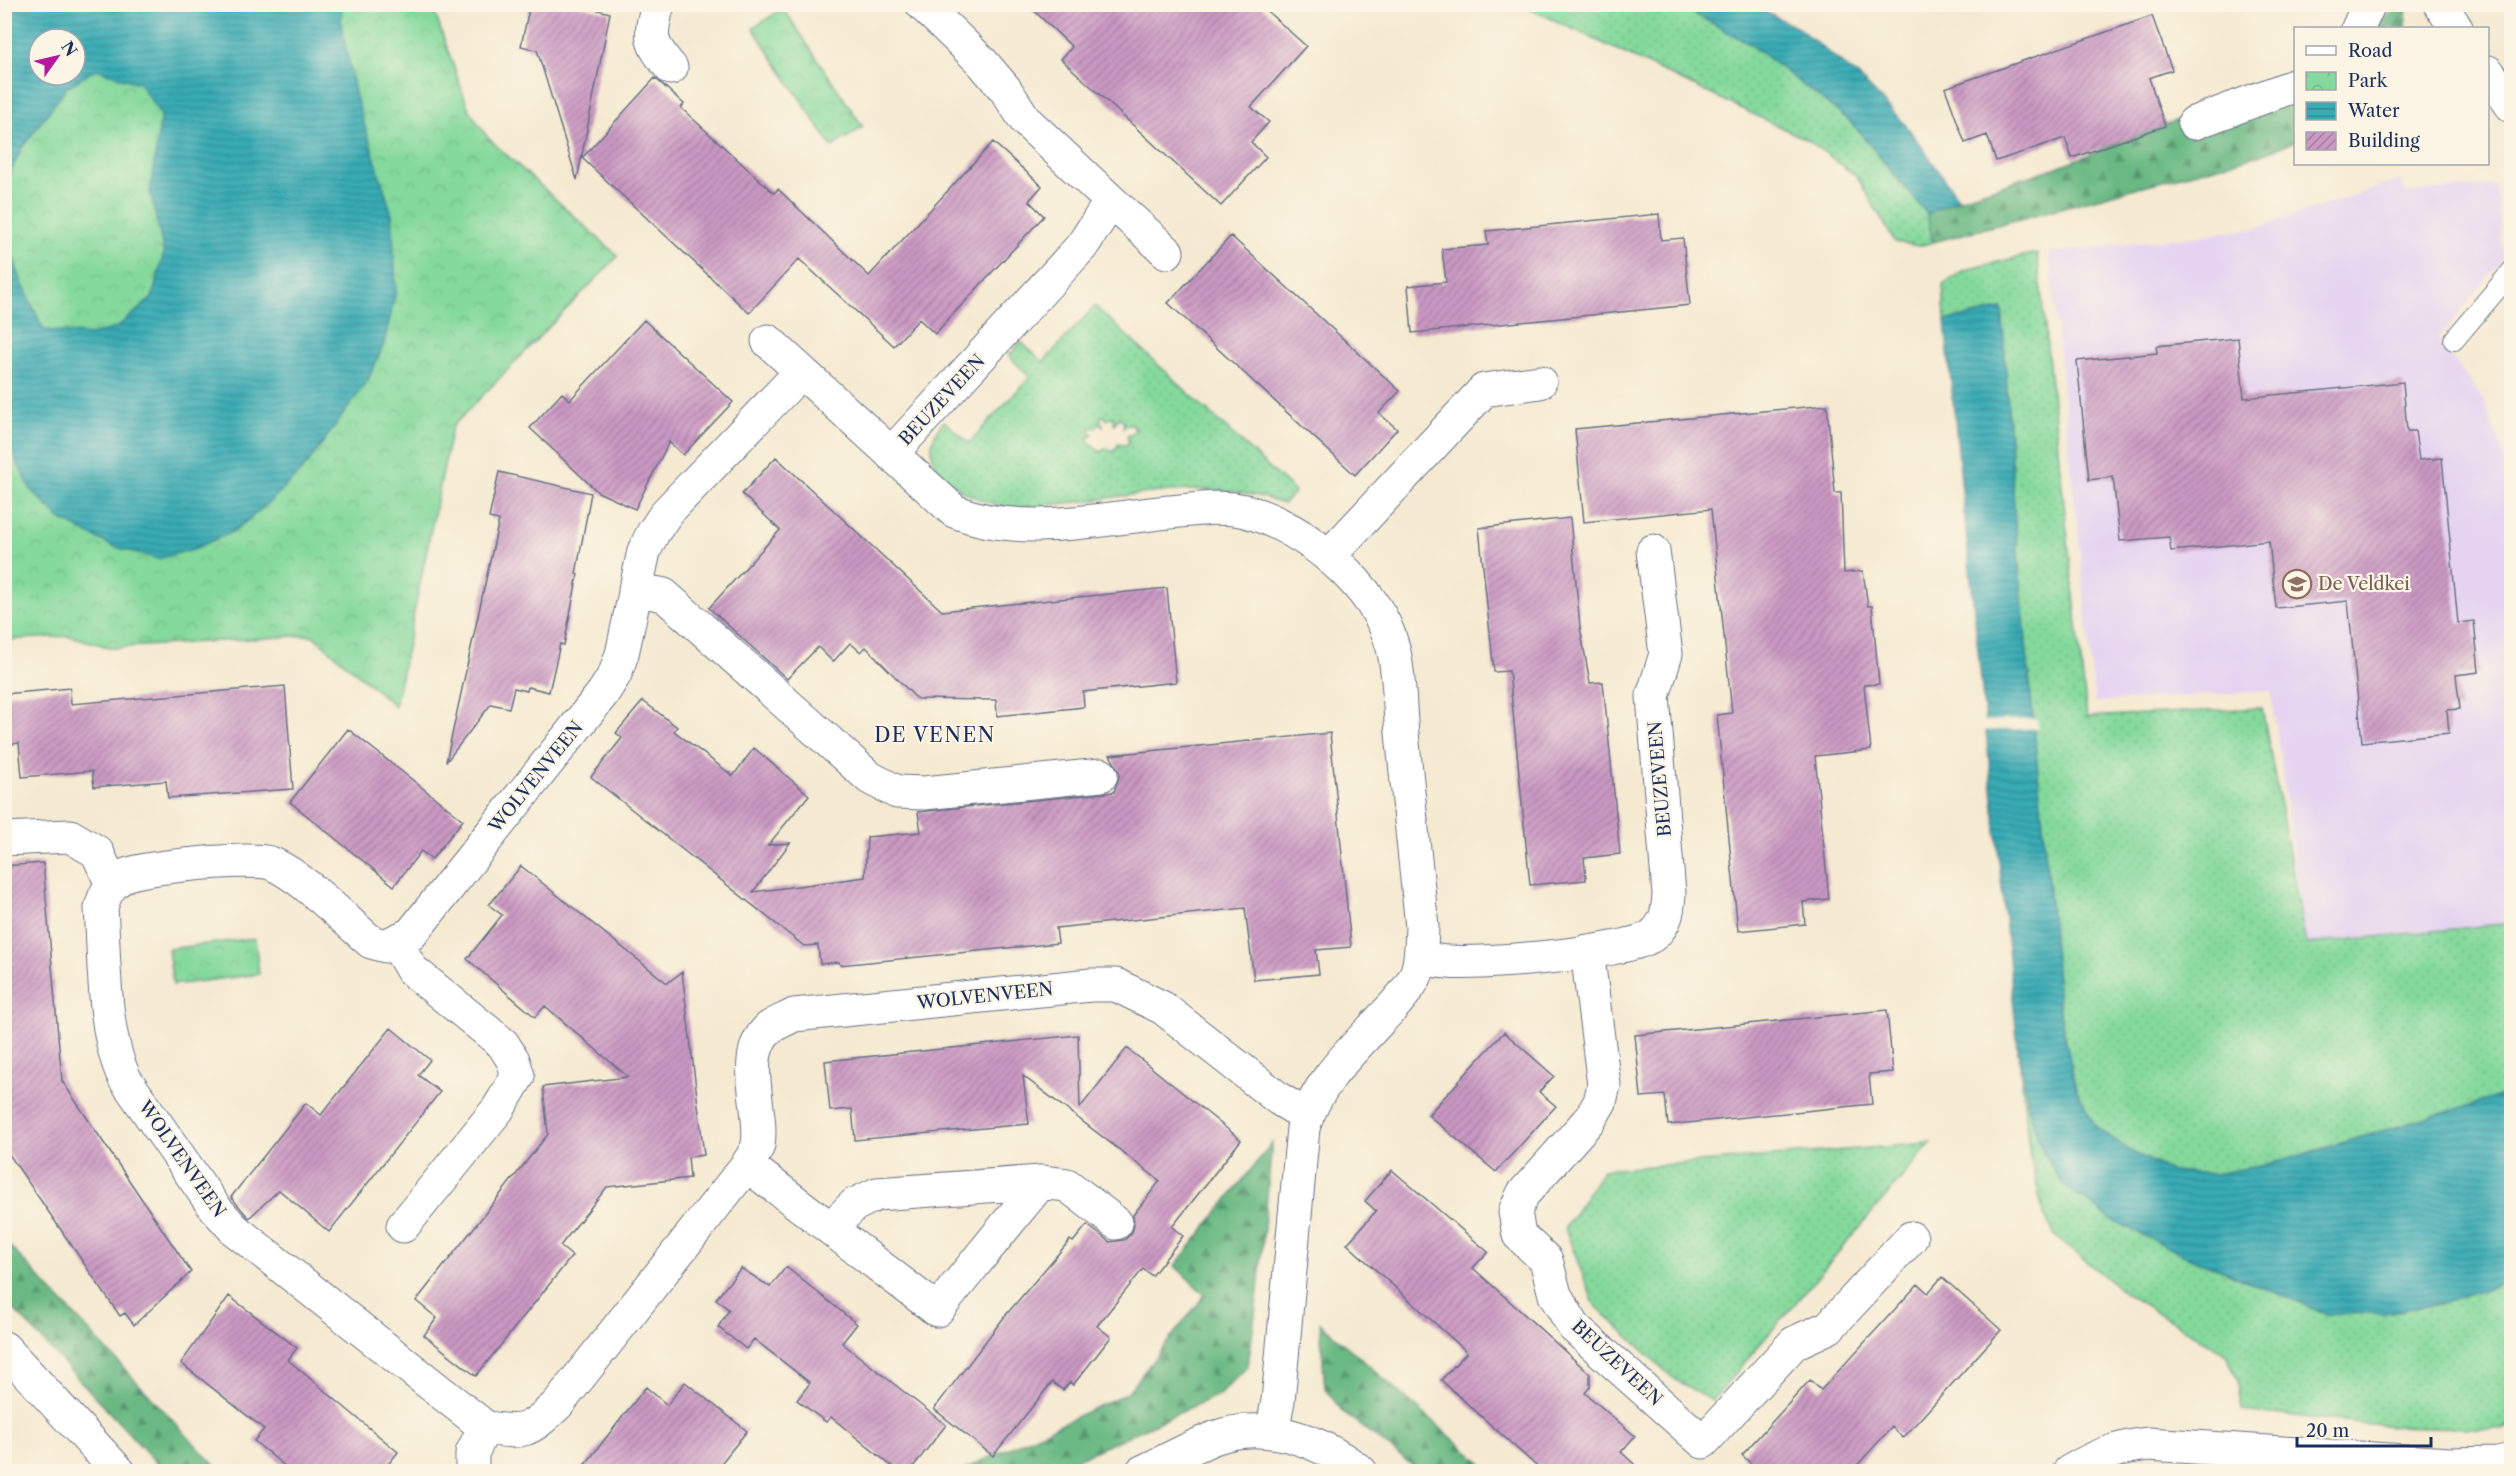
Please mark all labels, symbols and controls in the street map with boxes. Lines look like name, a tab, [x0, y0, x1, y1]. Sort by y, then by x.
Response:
north arrow	[27, 27, 87, 87]
legend	[2294, 27, 2489, 165]
text: N	[57, 37, 82, 60]
text: Road	[2348, 40, 2393, 62]
text: Park	[2348, 70, 2389, 92]
text: Water	[2347, 100, 2400, 122]
text: Building	[2348, 130, 2420, 152]
street label: BEUZEVEEN	[894, 350, 990, 450]
school or university icon: De Veldkei	[2281, 568, 2313, 600]
place label: De Veldkei	[2318, 573, 2410, 595]
street label: WOLVENVEEN	[484, 717, 588, 838]
street label: BEUZEVEEN	[1644, 720, 1676, 838]
district label: DE VENEN	[874, 723, 996, 747]
street label: WOLVENVEEN	[915, 978, 1054, 1014]
street label: WOLVENVEEN	[133, 1096, 230, 1222]
street label: BEUZEVEEN	[1567, 1315, 1667, 1411]
scale bar	[2297, 1410, 2430, 1448]
text: 20 m	[2306, 1420, 2350, 1442]

